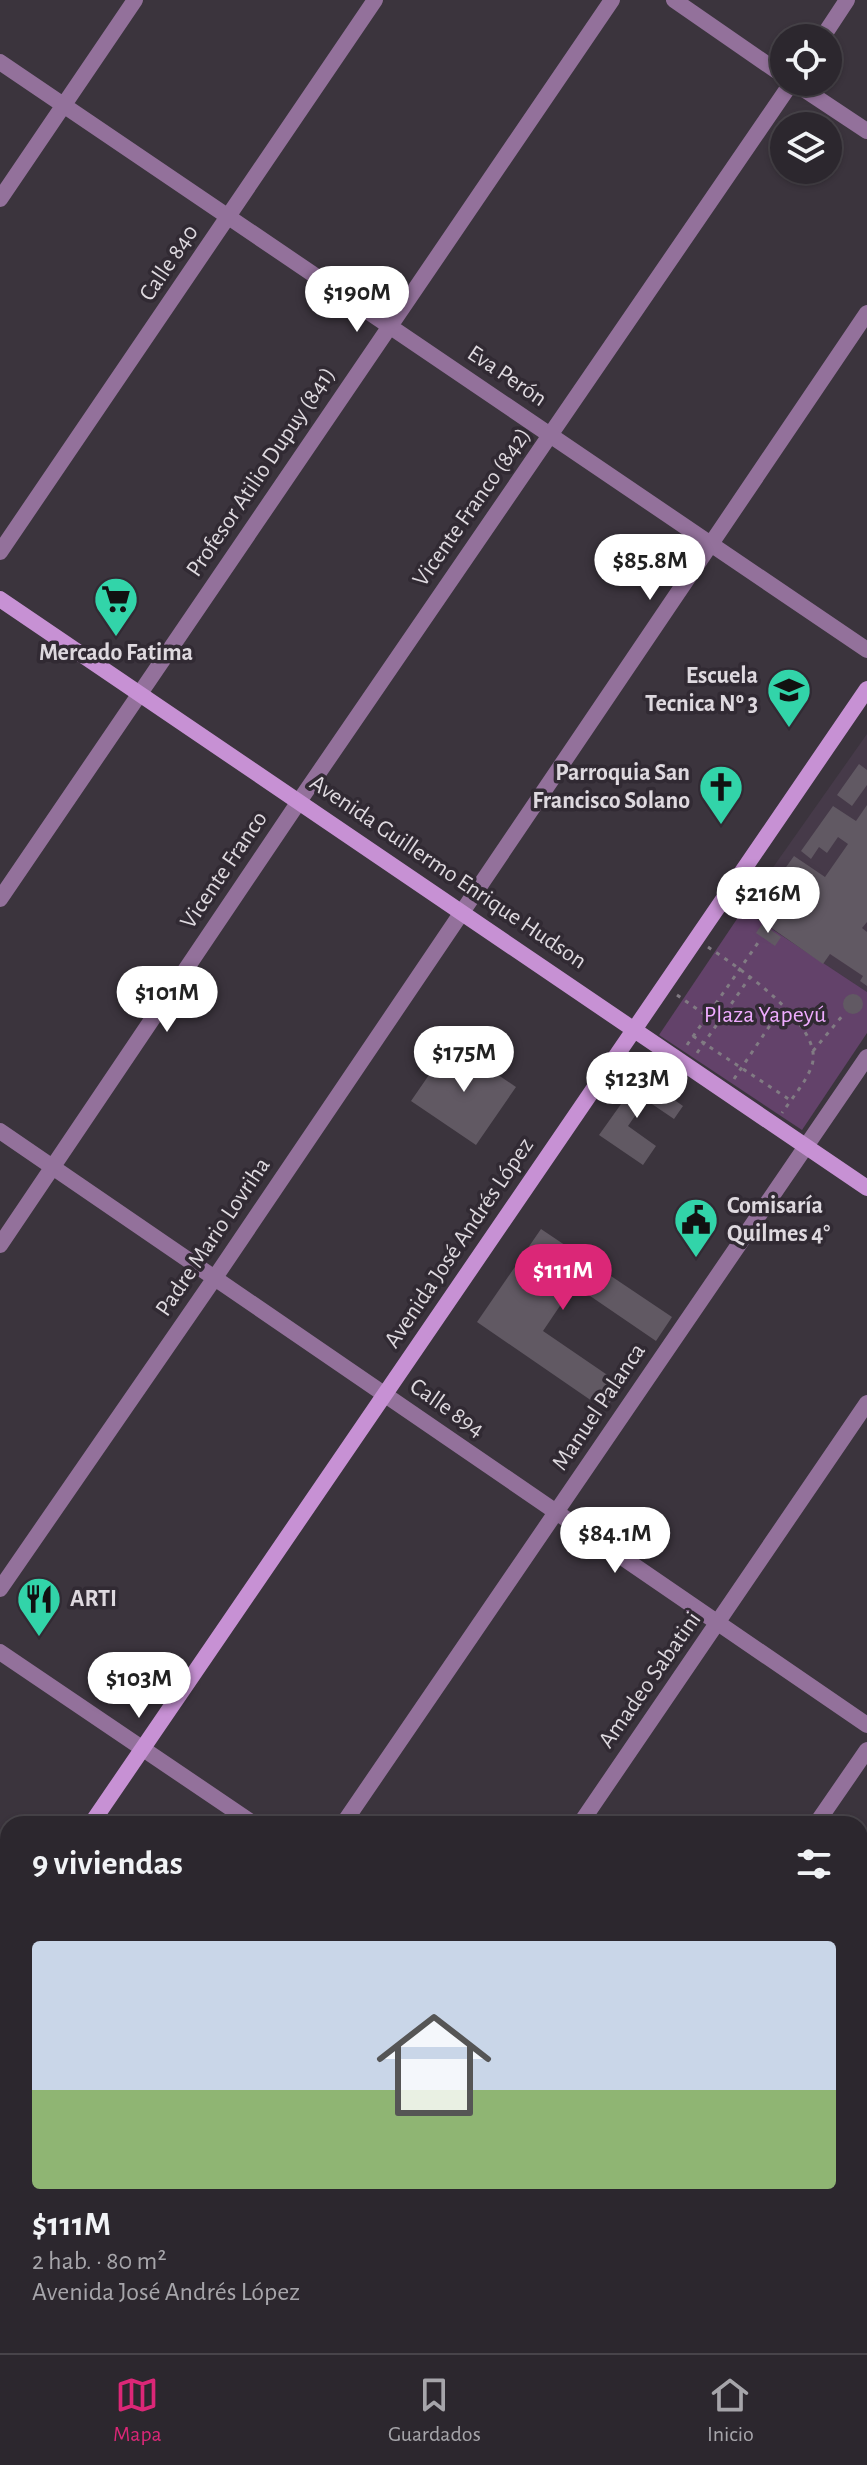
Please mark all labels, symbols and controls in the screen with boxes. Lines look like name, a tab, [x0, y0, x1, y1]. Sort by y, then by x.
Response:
map controls	[770, 24, 842, 184]
button: locate	[770, 24, 842, 96]
button: layers	[770, 112, 842, 184]
street label: Calle 840	[135, 221, 203, 305]
pin: $190M	[301, 266, 413, 334]
text: $190M	[323, 279, 391, 305]
street label: Eva Perón	[463, 341, 551, 411]
street label: Profesor Atilio Dupuy (841)	[182, 363, 340, 581]
street label: Vicente Franco (842)	[408, 423, 536, 591]
pin: $85.8M	[585, 534, 715, 602]
text: $85.8M	[612, 547, 688, 573]
supermarket icon: Mercado Fatima	[92, 575, 140, 638]
place label: Mercado Fatima	[39, 641, 193, 665]
place label: Escuela Tecnica Nº 3	[645, 664, 758, 716]
school or university icon: Escuela Tecnica Nº 3	[765, 666, 813, 729]
place label: Parroquia San Francisco Solano	[532, 761, 690, 813]
church icon: Parroquia San Francisco Solano	[697, 763, 745, 826]
street label: Avenida Guillermo Enrique Hudson	[305, 770, 591, 974]
street label: Vicente Franco	[176, 807, 272, 933]
pin: $216M	[712, 867, 824, 935]
text: $216M	[735, 880, 801, 906]
pin: $101M	[111, 966, 223, 1034]
text: $101M	[135, 979, 199, 1005]
park label: Plaza Yapeyú	[704, 1003, 826, 1027]
pin: $175M	[408, 1026, 520, 1094]
text: $175M	[432, 1039, 496, 1065]
pin: $123M	[581, 1052, 693, 1120]
text: $123M	[604, 1065, 670, 1091]
street label: Avenida José Andrés López	[380, 1134, 538, 1352]
street label: Padre Mario Lovriha	[151, 1153, 275, 1321]
place label: Comisaría Quilmes 4°	[727, 1194, 830, 1246]
public building icon: Comisaría Quilmes 4°	[672, 1196, 720, 1259]
pin: $111M	[507, 1244, 619, 1312]
text: $111M	[533, 1257, 593, 1283]
street label: Manuel Palanca	[548, 1339, 650, 1475]
street label: Calle 894	[405, 1374, 489, 1442]
pin: $84.1M	[550, 1507, 680, 1575]
text: $84.1M	[578, 1520, 652, 1546]
restaurant icon: ARTI	[15, 1575, 63, 1638]
place label: ARTI	[70, 1587, 117, 1611]
street label: Amadeo Sabatini	[594, 1608, 706, 1752]
pin: $103M	[83, 1652, 195, 1720]
text: $103M	[106, 1665, 172, 1691]
icon: filters	[792, 1842, 836, 1886]
text: 9 viviendas	[32, 1847, 183, 1881]
icon: home	[362, 1993, 506, 2137]
text: $111M	[32, 2208, 111, 2242]
text: 2 hab. · 80 m²	[32, 2248, 167, 2274]
text: Avenida José Andrés López	[32, 2279, 300, 2305]
tab: Mapa	[113, 2373, 162, 2447]
tab: Guardados	[388, 2373, 481, 2447]
tab: Inicio	[707, 2373, 754, 2447]

